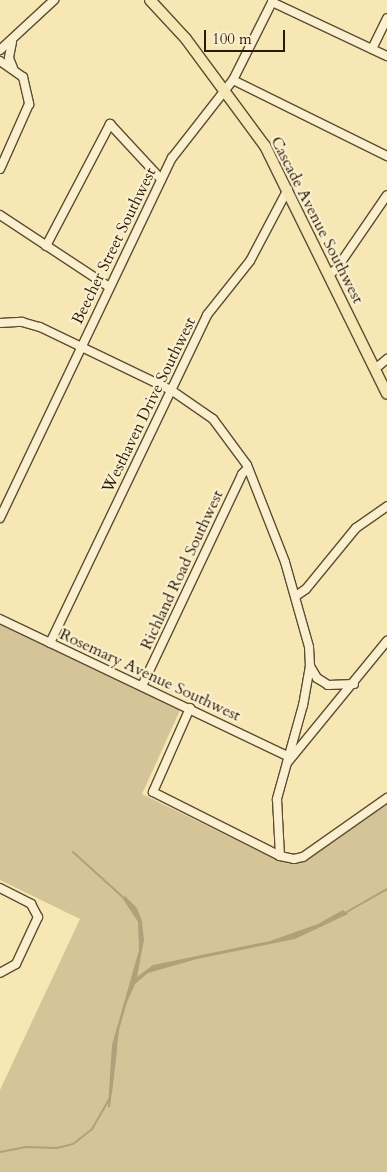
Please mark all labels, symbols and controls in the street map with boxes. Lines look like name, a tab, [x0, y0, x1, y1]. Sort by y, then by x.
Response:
scale bar	[207, 20, 288, 52]
text: 100 m	[212, 29, 252, 49]
street label: Cascade Avenue Southwest	[267, 133, 367, 307]
street label: Beecher Street Southwest	[68, 165, 160, 327]
street label: Westhaven Drive Southwest	[98, 314, 200, 496]
street label: Richland Road Southwest	[137, 487, 227, 653]
street label: Rosemary Avenue Southwest	[57, 625, 243, 725]

